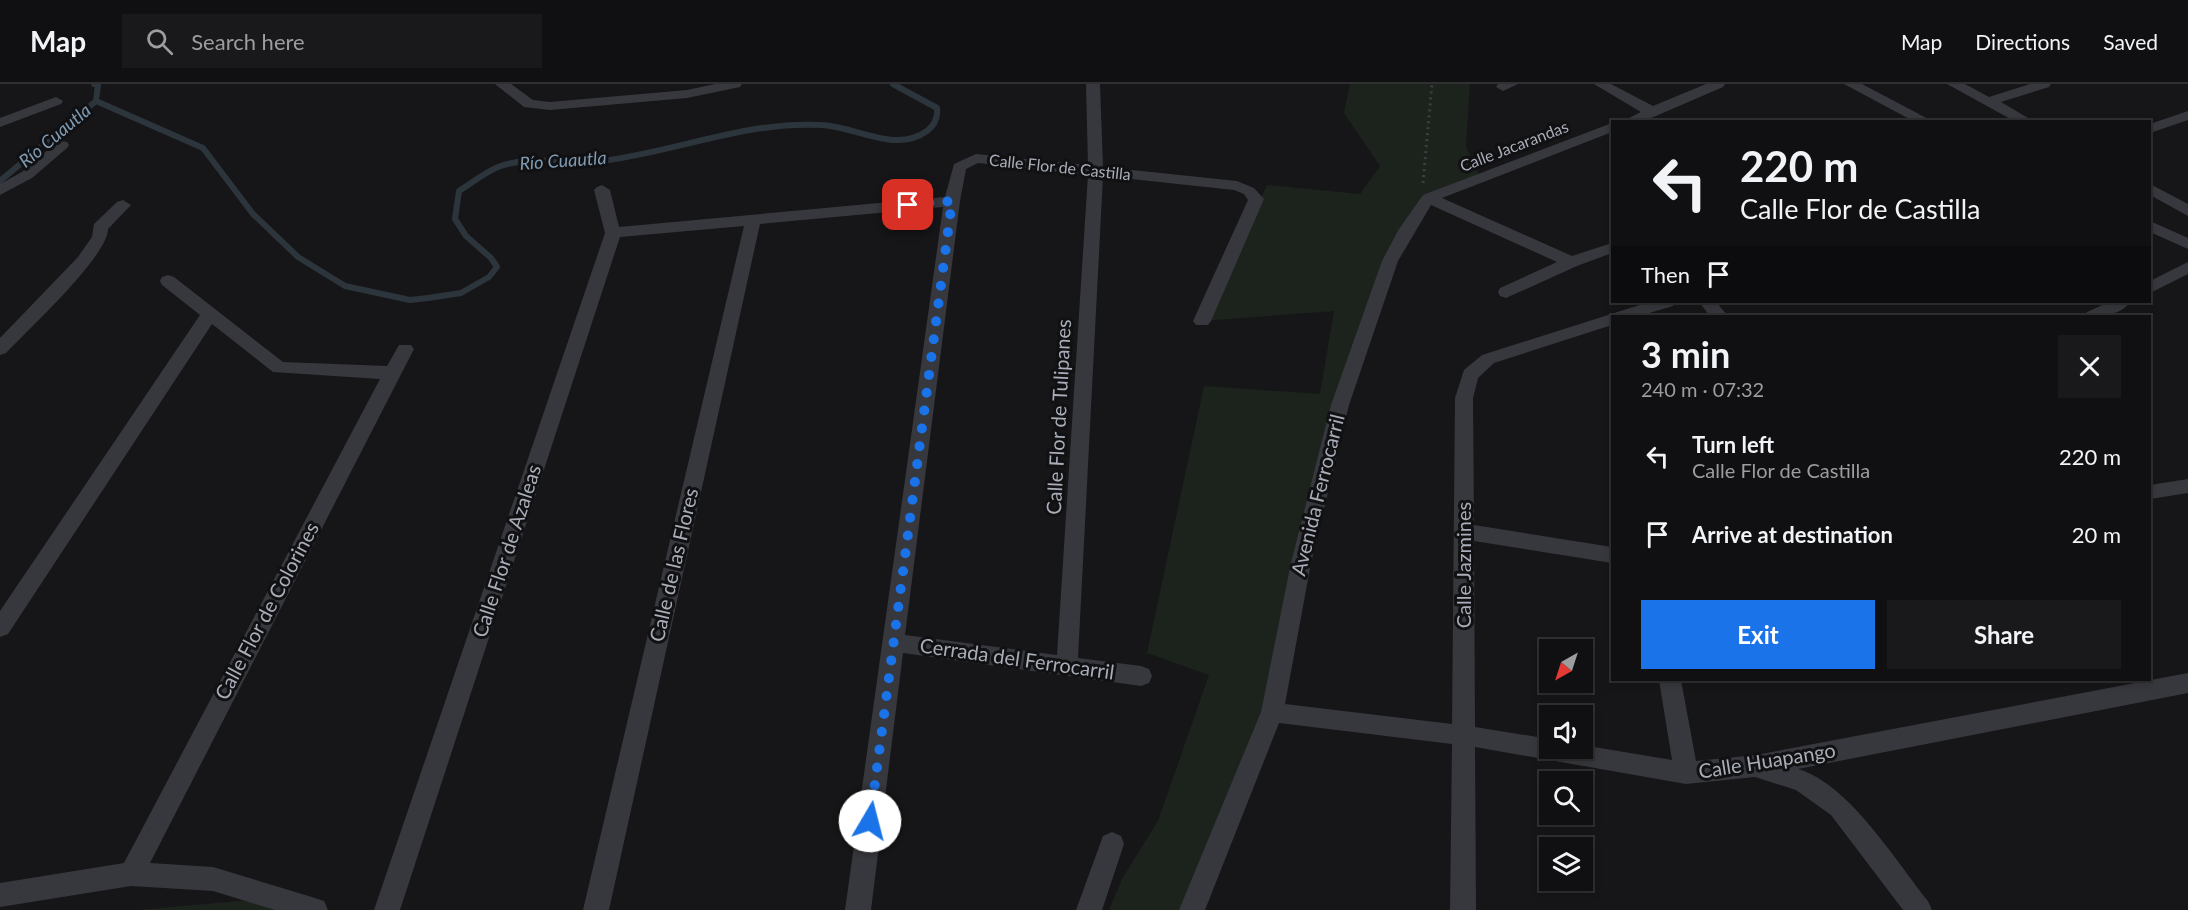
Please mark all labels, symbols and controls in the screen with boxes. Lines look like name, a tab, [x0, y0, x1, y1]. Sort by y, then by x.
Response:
search box	[122, 14, 542, 68]
text: Map	[30, 24, 86, 58]
icon: search	[143, 25, 176, 58]
text: Search here	[191, 28, 305, 55]
text: Map	[1901, 29, 1942, 54]
text: Directions	[1975, 29, 2070, 54]
text: Saved	[2103, 29, 2158, 54]
water label: Río Cuautla	[14, 99, 95, 172]
street label: Calle Jacarandas	[1457, 116, 1571, 175]
text: 220 m	[1740, 141, 1858, 191]
icon: left	[1641, 144, 1719, 222]
water label: Río Cuautla	[519, 146, 607, 174]
street label: Calle Flor de Castilla	[988, 150, 1132, 183]
pin	[882, 179, 933, 230]
icon: arrive	[891, 188, 924, 221]
text: Calle Flor de Castilla	[1740, 192, 1980, 225]
icon: arrive	[1702, 258, 1735, 291]
text: Then	[1641, 261, 1690, 288]
street label: Calle Flor de Tulipanes	[1041, 319, 1075, 515]
text: 3 min	[1641, 332, 1730, 376]
button: close	[2058, 335, 2121, 398]
text: 240 m · 07:32	[1641, 377, 1764, 401]
street label: Avenida Ferrocarril	[1285, 412, 1349, 578]
text: Turn left	[1692, 431, 1774, 458]
icon: left	[1641, 440, 1674, 473]
text: 220 m	[2059, 443, 2121, 470]
text: Calle Flor de Castilla	[1692, 458, 1870, 482]
street label: Calle Flor de Azaleas	[467, 461, 545, 640]
street label: Calle de las Flores	[644, 486, 702, 644]
street label: Calle Jazmines	[1451, 502, 1475, 628]
street label: Calle Flor de Colorines	[209, 518, 323, 703]
icon: arrive	[1641, 518, 1674, 551]
text: Arrive at destination	[1692, 521, 1893, 548]
text: 20 m	[2072, 521, 2121, 548]
button: Exit	[1641, 600, 1875, 669]
button: Share	[1887, 600, 2121, 669]
street label: Cerrada del Ferrocarril	[918, 632, 1116, 684]
north arrow	[1539, 639, 1593, 693]
map controls	[1539, 639, 1593, 891]
button: sound	[1539, 705, 1593, 759]
street label: Calle Huapango	[1697, 737, 1837, 783]
button: search	[1539, 771, 1593, 825]
position arrow	[838, 789, 902, 853]
button: layers	[1539, 837, 1593, 891]

